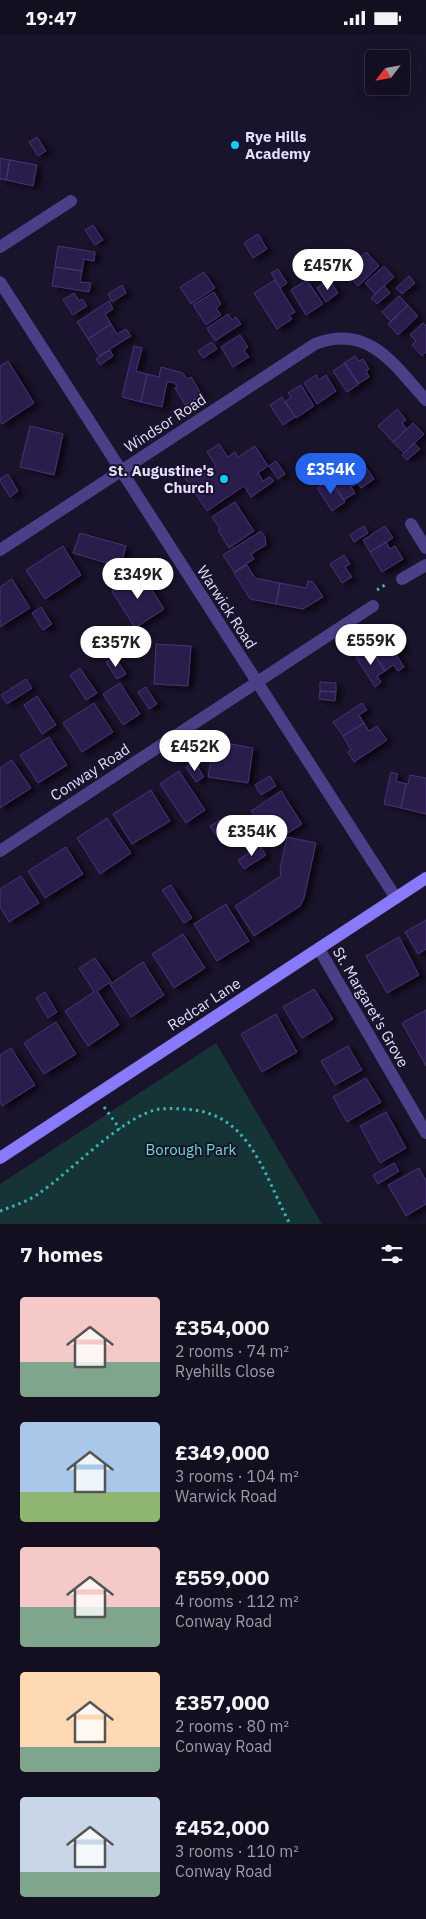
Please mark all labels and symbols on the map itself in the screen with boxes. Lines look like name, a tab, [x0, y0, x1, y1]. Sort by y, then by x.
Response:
north arrow	[365, 50, 410, 95]
place label: Rye Hills Academy	[245, 127, 310, 163]
marker: Rye Hills Academy	[229, 139, 241, 151]
pin: £457K	[293, 249, 363, 291]
street label: Windsor Road	[121, 390, 209, 456]
pin: £354K	[296, 453, 366, 495]
place label: St. Augustine's Church	[108, 461, 214, 497]
marker: St. Augustine's Church	[218, 473, 230, 485]
pin: £349K	[103, 557, 173, 600]
street label: Warwick Road	[193, 562, 261, 652]
pin: £559K	[336, 623, 406, 666]
pin: £357K	[81, 625, 151, 668]
pin: £452K	[160, 729, 230, 772]
street label: Conway Road	[47, 739, 133, 805]
pin: £354K	[217, 815, 287, 857]
street label: St. Margaret's Grove	[329, 943, 413, 1071]
street label: Redcar Lane	[164, 973, 244, 1035]
park label: Borough Park	[146, 1140, 237, 1159]

